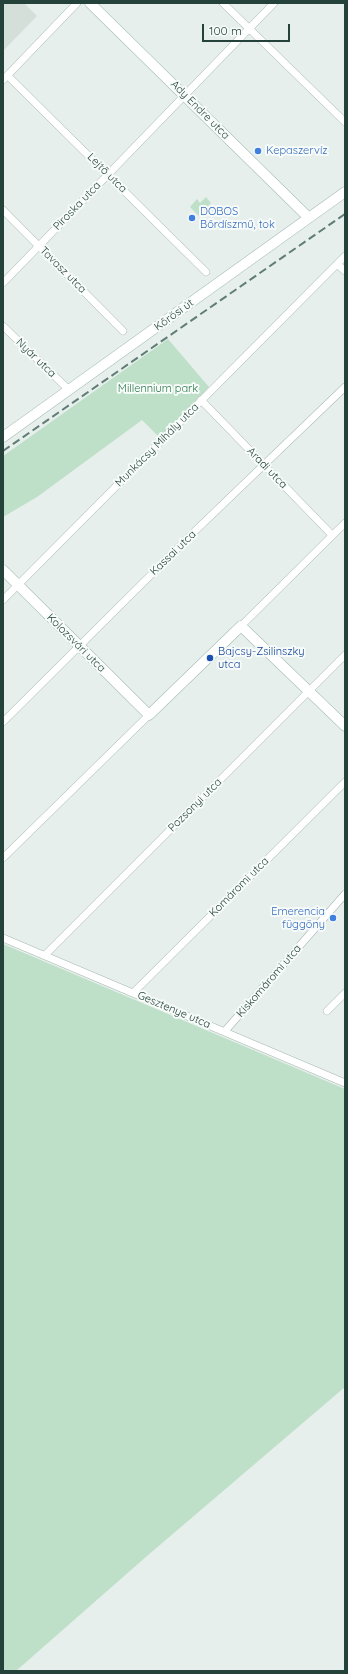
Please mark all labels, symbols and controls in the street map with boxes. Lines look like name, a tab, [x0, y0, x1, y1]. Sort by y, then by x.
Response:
scale bar	[204, 16, 292, 42]
text: 100 m	[209, 23, 242, 38]
street label: Ady Endre utca	[168, 78, 232, 142]
place label: Kepaszervíz	[266, 144, 328, 158]
marker: Kepaszervíz	[253, 146, 263, 156]
street label: Lejtő utca	[84, 150, 130, 196]
street label: Piroska utca	[51, 179, 103, 233]
place label: DOBOS Bőrdíszmű, tok	[200, 205, 275, 231]
marker: DOBOS Bőrdíszmű, tok	[187, 213, 197, 223]
street label: Tavasz utca	[37, 244, 89, 296]
street label: Kőrösi út	[152, 296, 196, 334]
street label: Nyár utca	[13, 336, 59, 380]
park label: Millennium park	[118, 382, 198, 396]
street label: Munkácsy Mihály utca	[113, 401, 201, 489]
street label: Aradi utca	[244, 445, 290, 491]
street label: Kassai utca	[147, 528, 199, 578]
street label: Kolozsvári utca	[44, 611, 108, 675]
place label: Bajcsy-Zsilinszky utca	[218, 645, 305, 671]
marker: Bajcsy-Zsilinszky utca	[205, 653, 215, 663]
street label: Pozsonyi utca	[165, 775, 225, 835]
street label: Komáromi utca	[206, 854, 272, 920]
place label: Emerencia függöny	[271, 905, 325, 931]
marker: Emerencia függöny	[328, 913, 338, 923]
street label: Kiskomáromi utca	[234, 942, 304, 1020]
street label: Gesztenye utca	[135, 989, 213, 1031]

